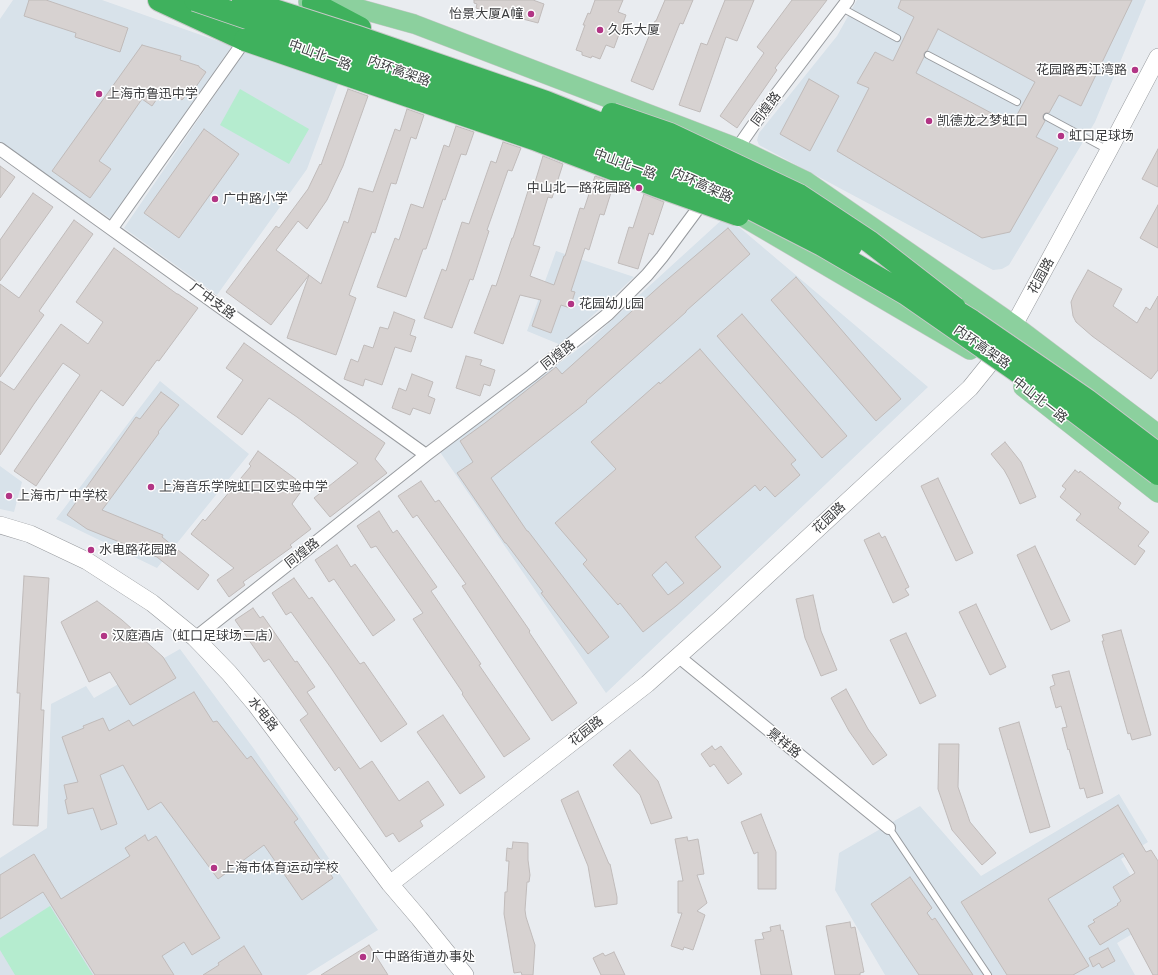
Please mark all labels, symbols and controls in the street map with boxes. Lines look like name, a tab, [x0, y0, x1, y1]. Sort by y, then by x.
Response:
place label: 怡景大厦A幢	[449, 6, 523, 22]
marker: 怡景大厦A幢	[526, 9, 536, 19]
place label: 久乐大厦	[608, 22, 660, 38]
marker: 久乐大厦	[595, 25, 605, 35]
street label: 中山北一路	[287, 37, 353, 73]
street label: 内环高架路	[366, 53, 432, 89]
place label: 花园路西江湾路	[1036, 62, 1127, 78]
marker: 花园路西江湾路	[1130, 65, 1140, 75]
place label: 上海市鲁迅中学	[107, 86, 198, 102]
marker: 上海市鲁迅中学	[94, 89, 104, 99]
street label: 同煌路	[748, 89, 784, 129]
place label: 凯德龙之梦虹口	[937, 113, 1028, 129]
marker: 凯德龙之梦虹口	[924, 116, 934, 126]
place label: 虹口足球场	[1069, 128, 1134, 144]
marker: 虹口足球场	[1056, 131, 1066, 141]
street label: 中山北一路	[592, 146, 658, 182]
street label: 内环高架路	[669, 165, 735, 205]
place label: 中山北一路花园路	[527, 180, 631, 196]
marker: 中山北一路花园路	[634, 183, 644, 193]
place label: 广中路小学	[223, 191, 288, 207]
marker: 广中路小学	[210, 194, 220, 204]
street label: 花园路	[1025, 255, 1057, 297]
street label: 广中支路	[187, 279, 239, 323]
place label: 花园幼儿园	[579, 296, 644, 312]
marker: 花园幼儿园	[566, 299, 576, 309]
street label: 内环高架路	[951, 322, 1013, 372]
street label: 同煌路	[538, 337, 578, 373]
street label: 中山北一路	[1010, 374, 1070, 426]
place label: 上海音乐学院虹口区实验中学	[159, 479, 328, 495]
marker: 上海音乐学院虹口区实验中学	[146, 482, 156, 492]
place label: 上海市广中学校	[17, 488, 108, 504]
marker: 上海市广中学校	[4, 491, 14, 501]
street label: 花园路	[809, 499, 849, 537]
street label: 同煌路	[282, 535, 322, 571]
place label: 水电路花园路	[99, 542, 177, 558]
marker: 水电路花园路	[86, 545, 96, 555]
place label: 汉庭酒店（虹口足球场二店）	[112, 628, 281, 644]
marker: 汉庭酒店（虹口足球场二店）	[99, 631, 109, 641]
street label: 水电路	[245, 694, 281, 734]
street label: 花园路	[566, 713, 606, 749]
street label: 景祥路	[764, 725, 804, 761]
place label: 上海市体育运动学校	[222, 860, 339, 876]
marker: 上海市体育运动学校	[209, 863, 219, 873]
place label: 广中路街道办事处	[371, 949, 475, 965]
marker: 广中路街道办事处	[358, 952, 368, 962]

